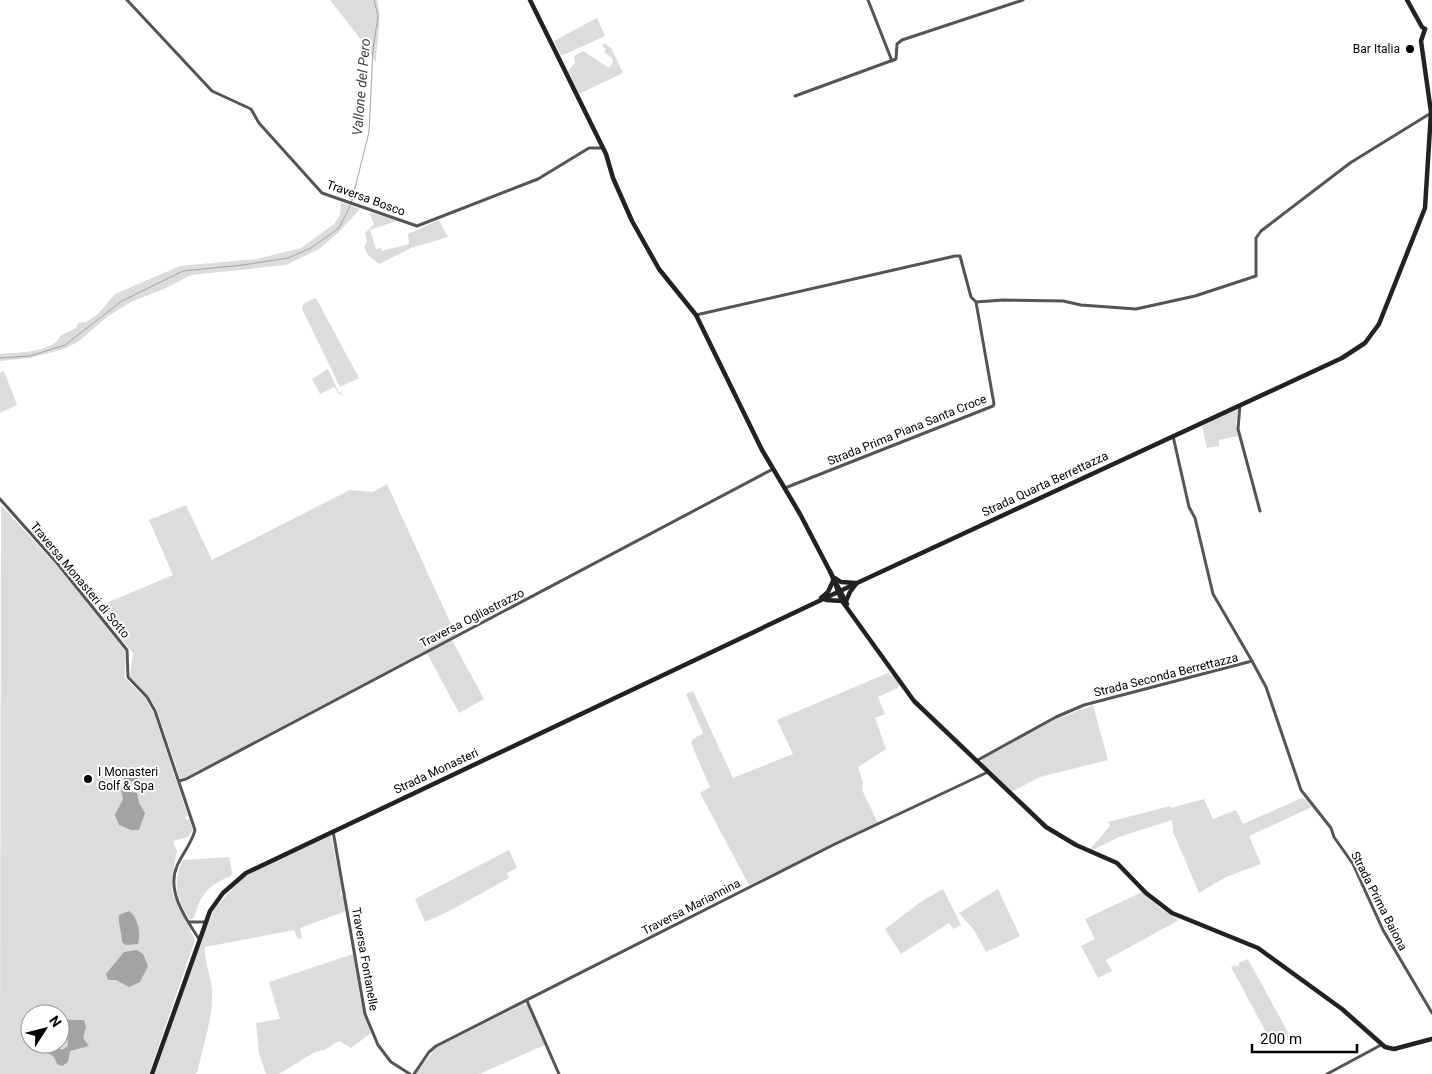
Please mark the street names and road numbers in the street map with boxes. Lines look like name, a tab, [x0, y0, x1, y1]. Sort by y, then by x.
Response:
street label: Traversa Bosco	[325, 177, 407, 219]
street label: Strada Prima Piana Santa Croce	[825, 392, 989, 468]
street label: Strada Quarta Berrettazza	[980, 449, 1110, 519]
street label: Traversa Monasteri di Sotto	[27, 519, 133, 641]
street label: Traversa Ogliastrazzo	[417, 586, 527, 650]
street label: Strada Seconda Berrettazza	[1092, 650, 1240, 700]
street label: Strada Monasteri	[392, 745, 481, 797]
street label: Strada Prima Baiona	[1348, 849, 1410, 953]
street label: Traversa Mariannina	[639, 876, 743, 938]
street label: Traversa Fontanelle	[349, 906, 381, 1012]

